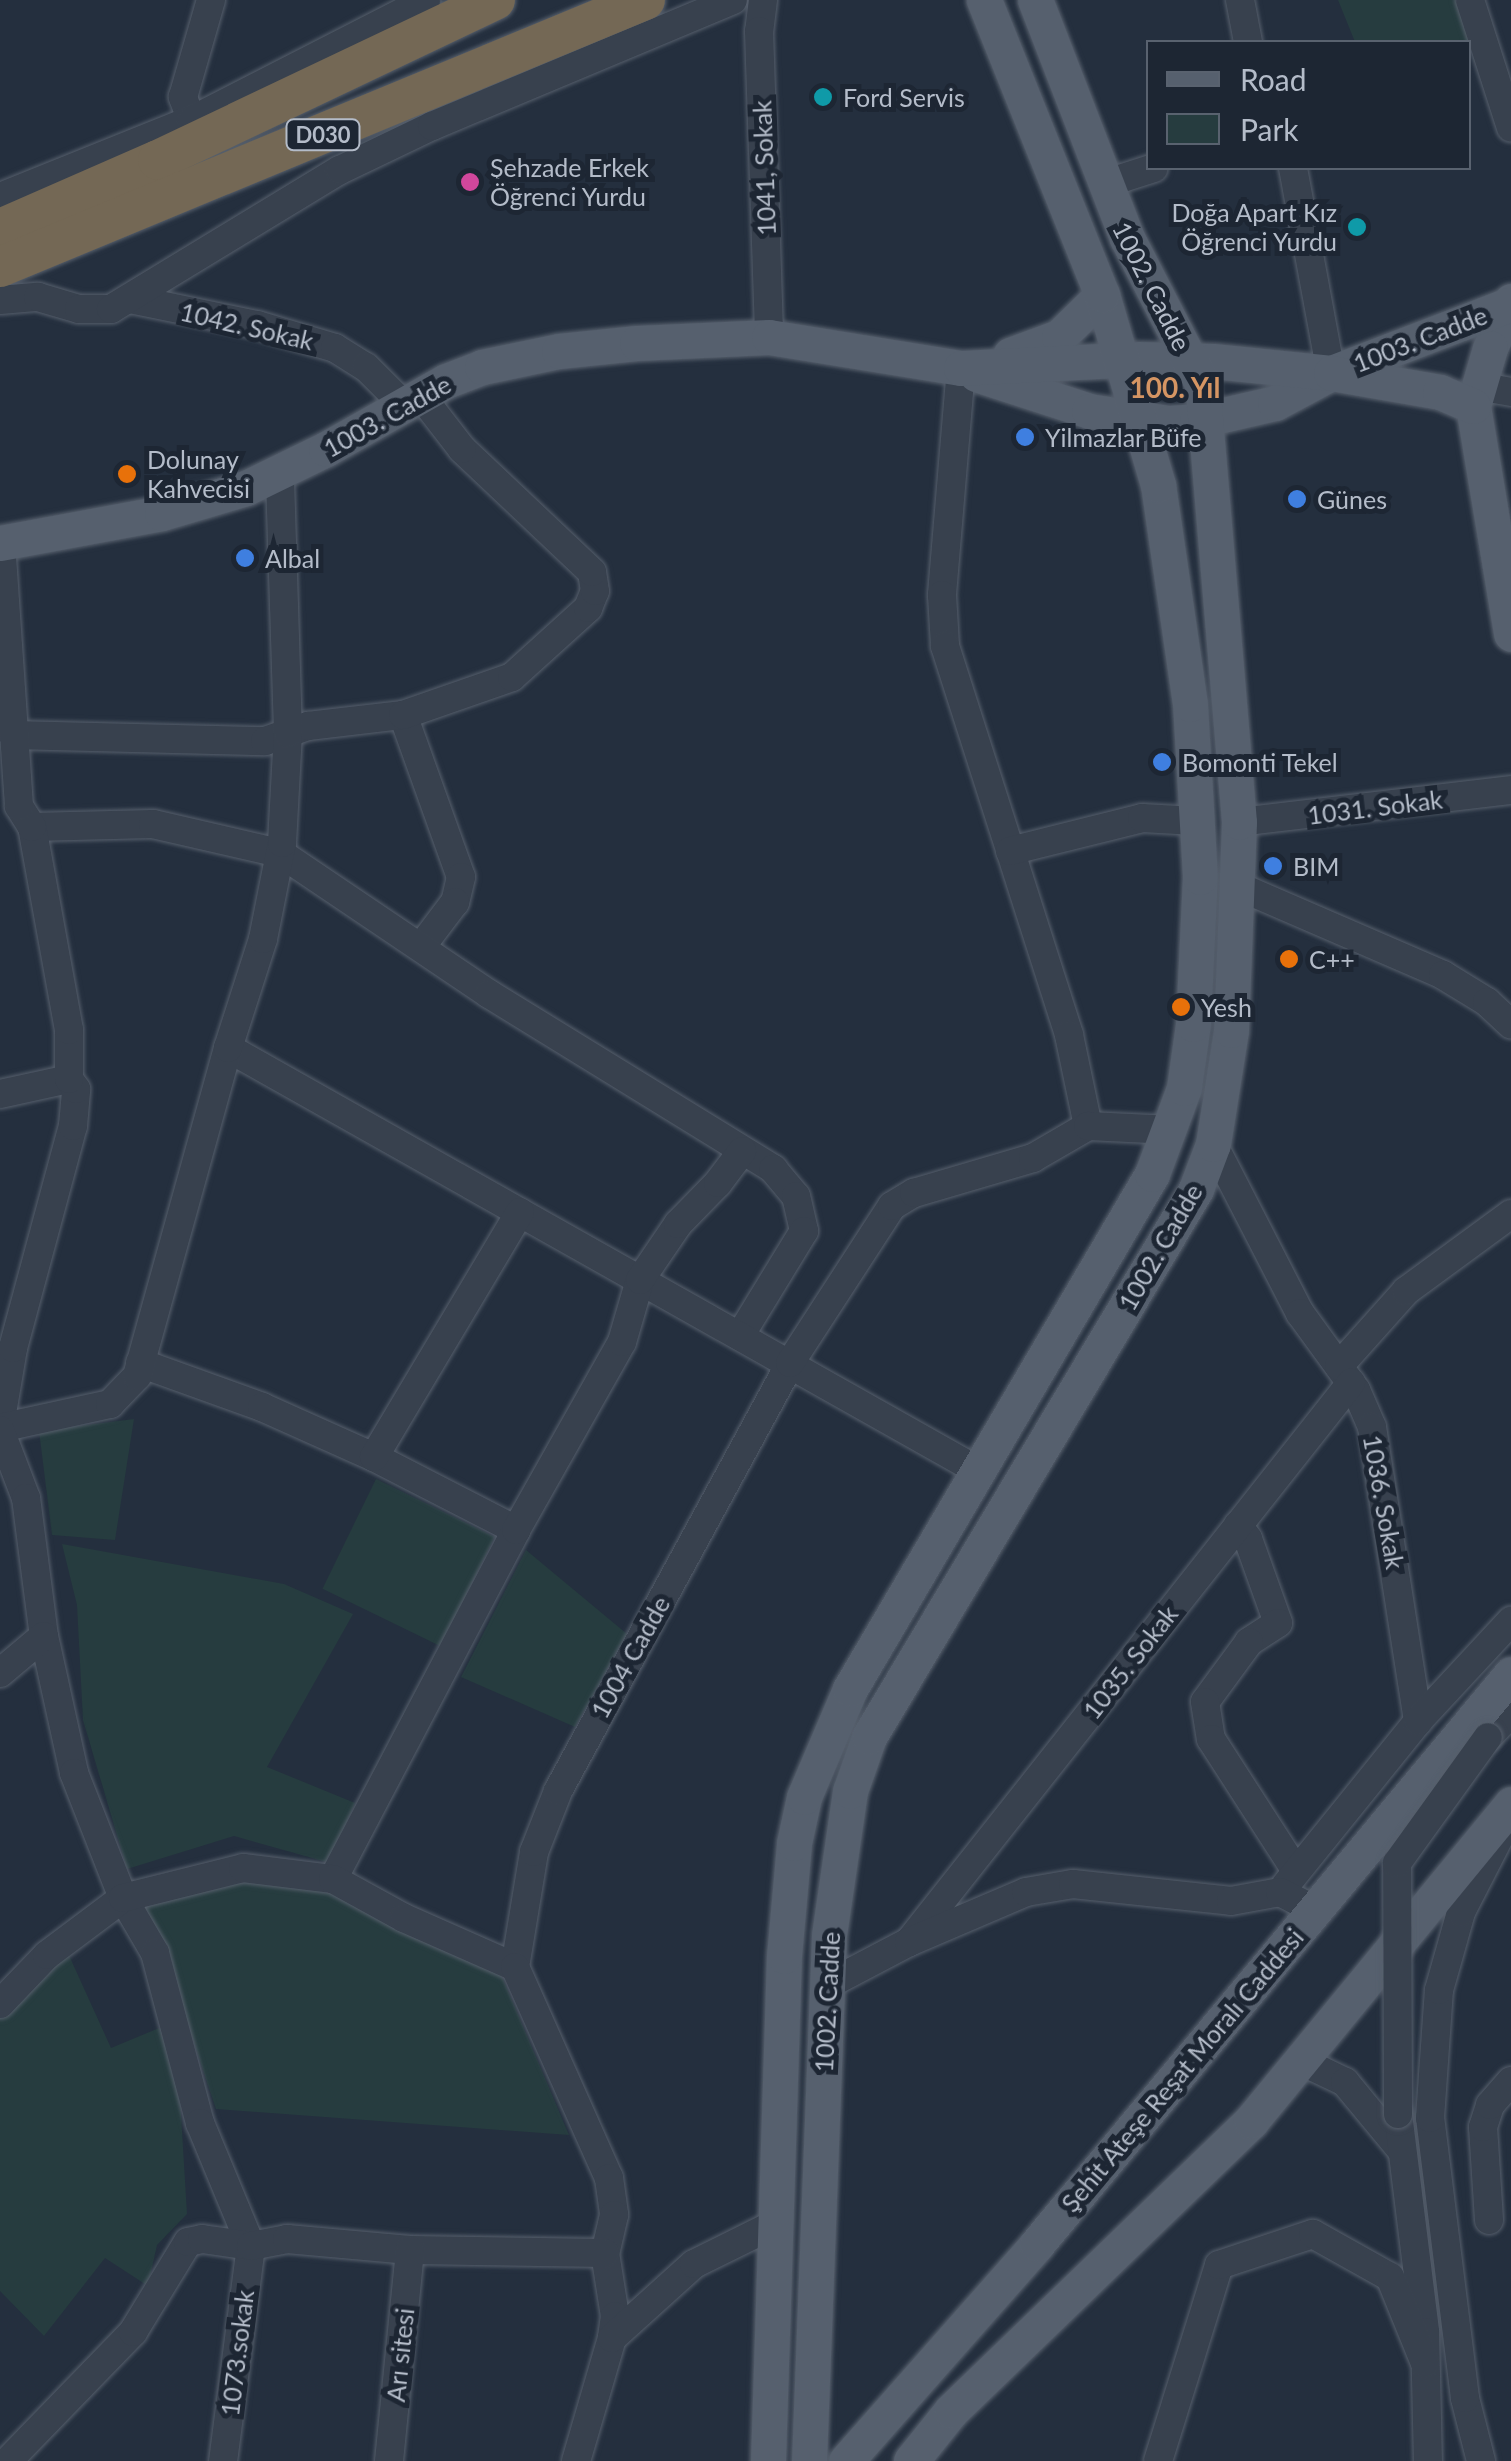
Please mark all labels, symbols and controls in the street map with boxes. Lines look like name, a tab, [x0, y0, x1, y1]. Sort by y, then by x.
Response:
legend	[1146, 40, 1471, 170]
text: Road	[1240, 61, 1307, 97]
place label: Ford Servis	[843, 82, 965, 112]
marker: Ford Servis	[812, 86, 834, 108]
street label: 1041, Sokak	[747, 100, 781, 236]
text: Park	[1240, 111, 1299, 147]
road number: D030	[283, 118, 363, 152]
place label: Şehzade Erkek Öğrenci Yurdu	[490, 153, 649, 212]
marker: Şehzade Erkek Öğrenci Yurdu	[459, 171, 481, 193]
place label: Doğa Apart Kız Öğrenci Yurdu	[1171, 198, 1337, 257]
marker: Doğa Apart Kız Öğrenci Yurdu	[1346, 216, 1368, 238]
street label: 1002. Cadde	[1107, 217, 1197, 355]
street label: 1042. Sokak	[177, 296, 317, 356]
street label: 1003. Cadde	[1349, 300, 1491, 378]
street label: 1003. Cadde	[318, 369, 456, 463]
district label: 100. Yıl	[1129, 370, 1221, 404]
place label: Yilmazlar Büfe	[1045, 422, 1202, 452]
marker: Yilmazlar Büfe	[1014, 426, 1036, 448]
place label: Dolunay Kahvecisi	[147, 445, 250, 504]
marker: Dolunay Kahvecisi	[116, 463, 138, 485]
place label: Günes	[1317, 484, 1387, 514]
marker: Günes	[1286, 488, 1308, 510]
place label: Albal	[265, 543, 320, 573]
marker: Albal	[234, 547, 256, 569]
place label: Bomonti Tekel	[1182, 747, 1338, 777]
marker: Bomonti Tekel	[1151, 751, 1173, 773]
street label: 1031. Sokak	[1306, 784, 1444, 830]
place label: BIM	[1293, 851, 1339, 881]
marker: BIM	[1262, 855, 1284, 877]
place label: C++	[1309, 944, 1355, 974]
marker: C++	[1278, 948, 1300, 970]
place label: Yesh	[1201, 992, 1252, 1022]
marker: Yesh	[1170, 996, 1192, 1018]
street label: 1002. Cadde	[1112, 1179, 1208, 1315]
street label: 1036. Sokak	[1357, 1433, 1411, 1571]
street label: 1004 Cadde	[584, 1591, 676, 1723]
street label: 1035. Sokak	[1076, 1599, 1184, 1725]
street label: Şehit Ateşe Reşat Moralı Caddesi	[1054, 1922, 1310, 2218]
street label: 1002. Cadde	[808, 1931, 846, 2073]
street label: 1073.sokak	[214, 2288, 260, 2418]
street label: Arı sitesi	[380, 2307, 420, 2403]

